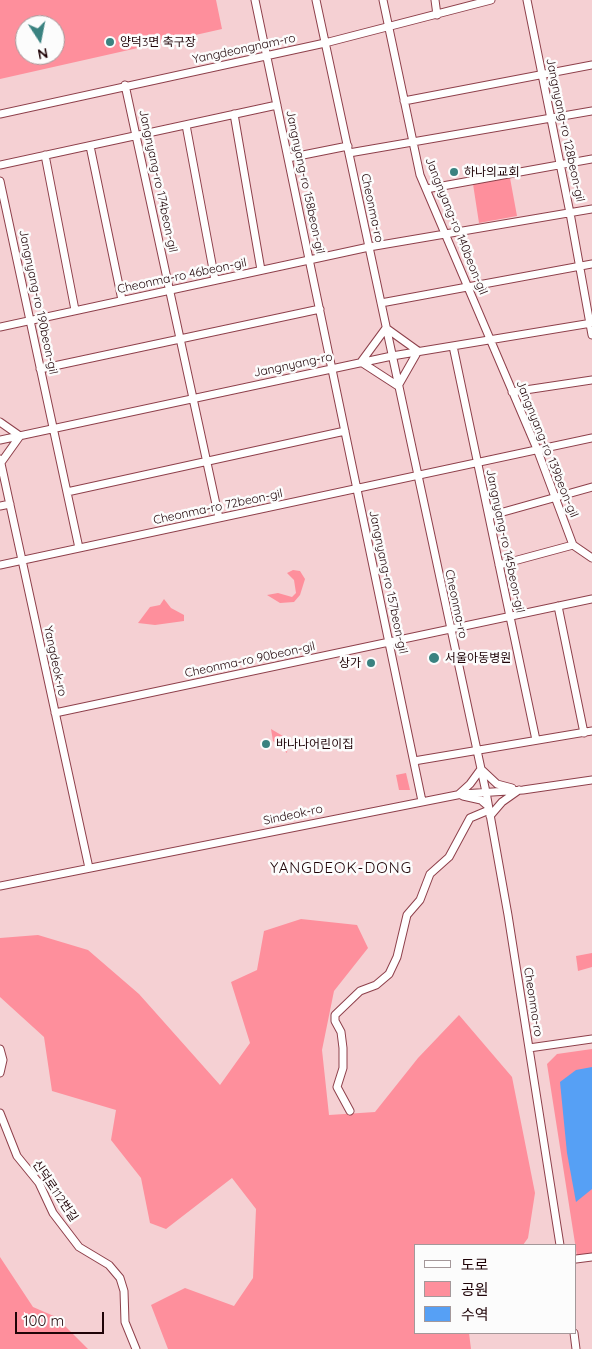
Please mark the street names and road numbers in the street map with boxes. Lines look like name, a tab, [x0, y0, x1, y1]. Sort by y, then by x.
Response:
street label: Yangdeongnam-ro	[191, 31, 297, 67]
street label: Jangnyang-ro 128beon-gil	[543, 57, 587, 203]
street label: Jangnyang-ro 174beon-gil	[136, 108, 180, 254]
street label: Jangnyang-ro 158beon-gil	[283, 109, 327, 255]
street label: Jangnyang-ro 140beon-gil	[422, 155, 490, 297]
street label: Cheonma-ro	[358, 172, 386, 244]
street label: Jangnyang-ro 190beon-gil	[16, 228, 60, 376]
street label: Cheonma-ro 46beon-gil	[116, 255, 248, 297]
street label: Jangnyang-ro	[252, 350, 334, 380]
street label: Jangnyang-ro 139beon-gil	[513, 378, 581, 520]
street label: Jangnyang-ro 145beon-gil	[483, 468, 527, 614]
street label: Cheonma-ro 72beon-gil	[152, 486, 284, 528]
street label: Jangnyang-ro 157beon-gil	[366, 509, 410, 655]
street label: Cheonma-ro	[442, 568, 470, 640]
street label: Yangdeok-ro	[40, 624, 70, 698]
street label: Cheonma-ro 90beon-gil	[183, 639, 317, 681]
street label: Sindeok-ro	[262, 802, 324, 828]
street label: Cheonma-ro	[520, 966, 546, 1038]
street label: 신덕로112번길	[29, 1158, 81, 1224]

